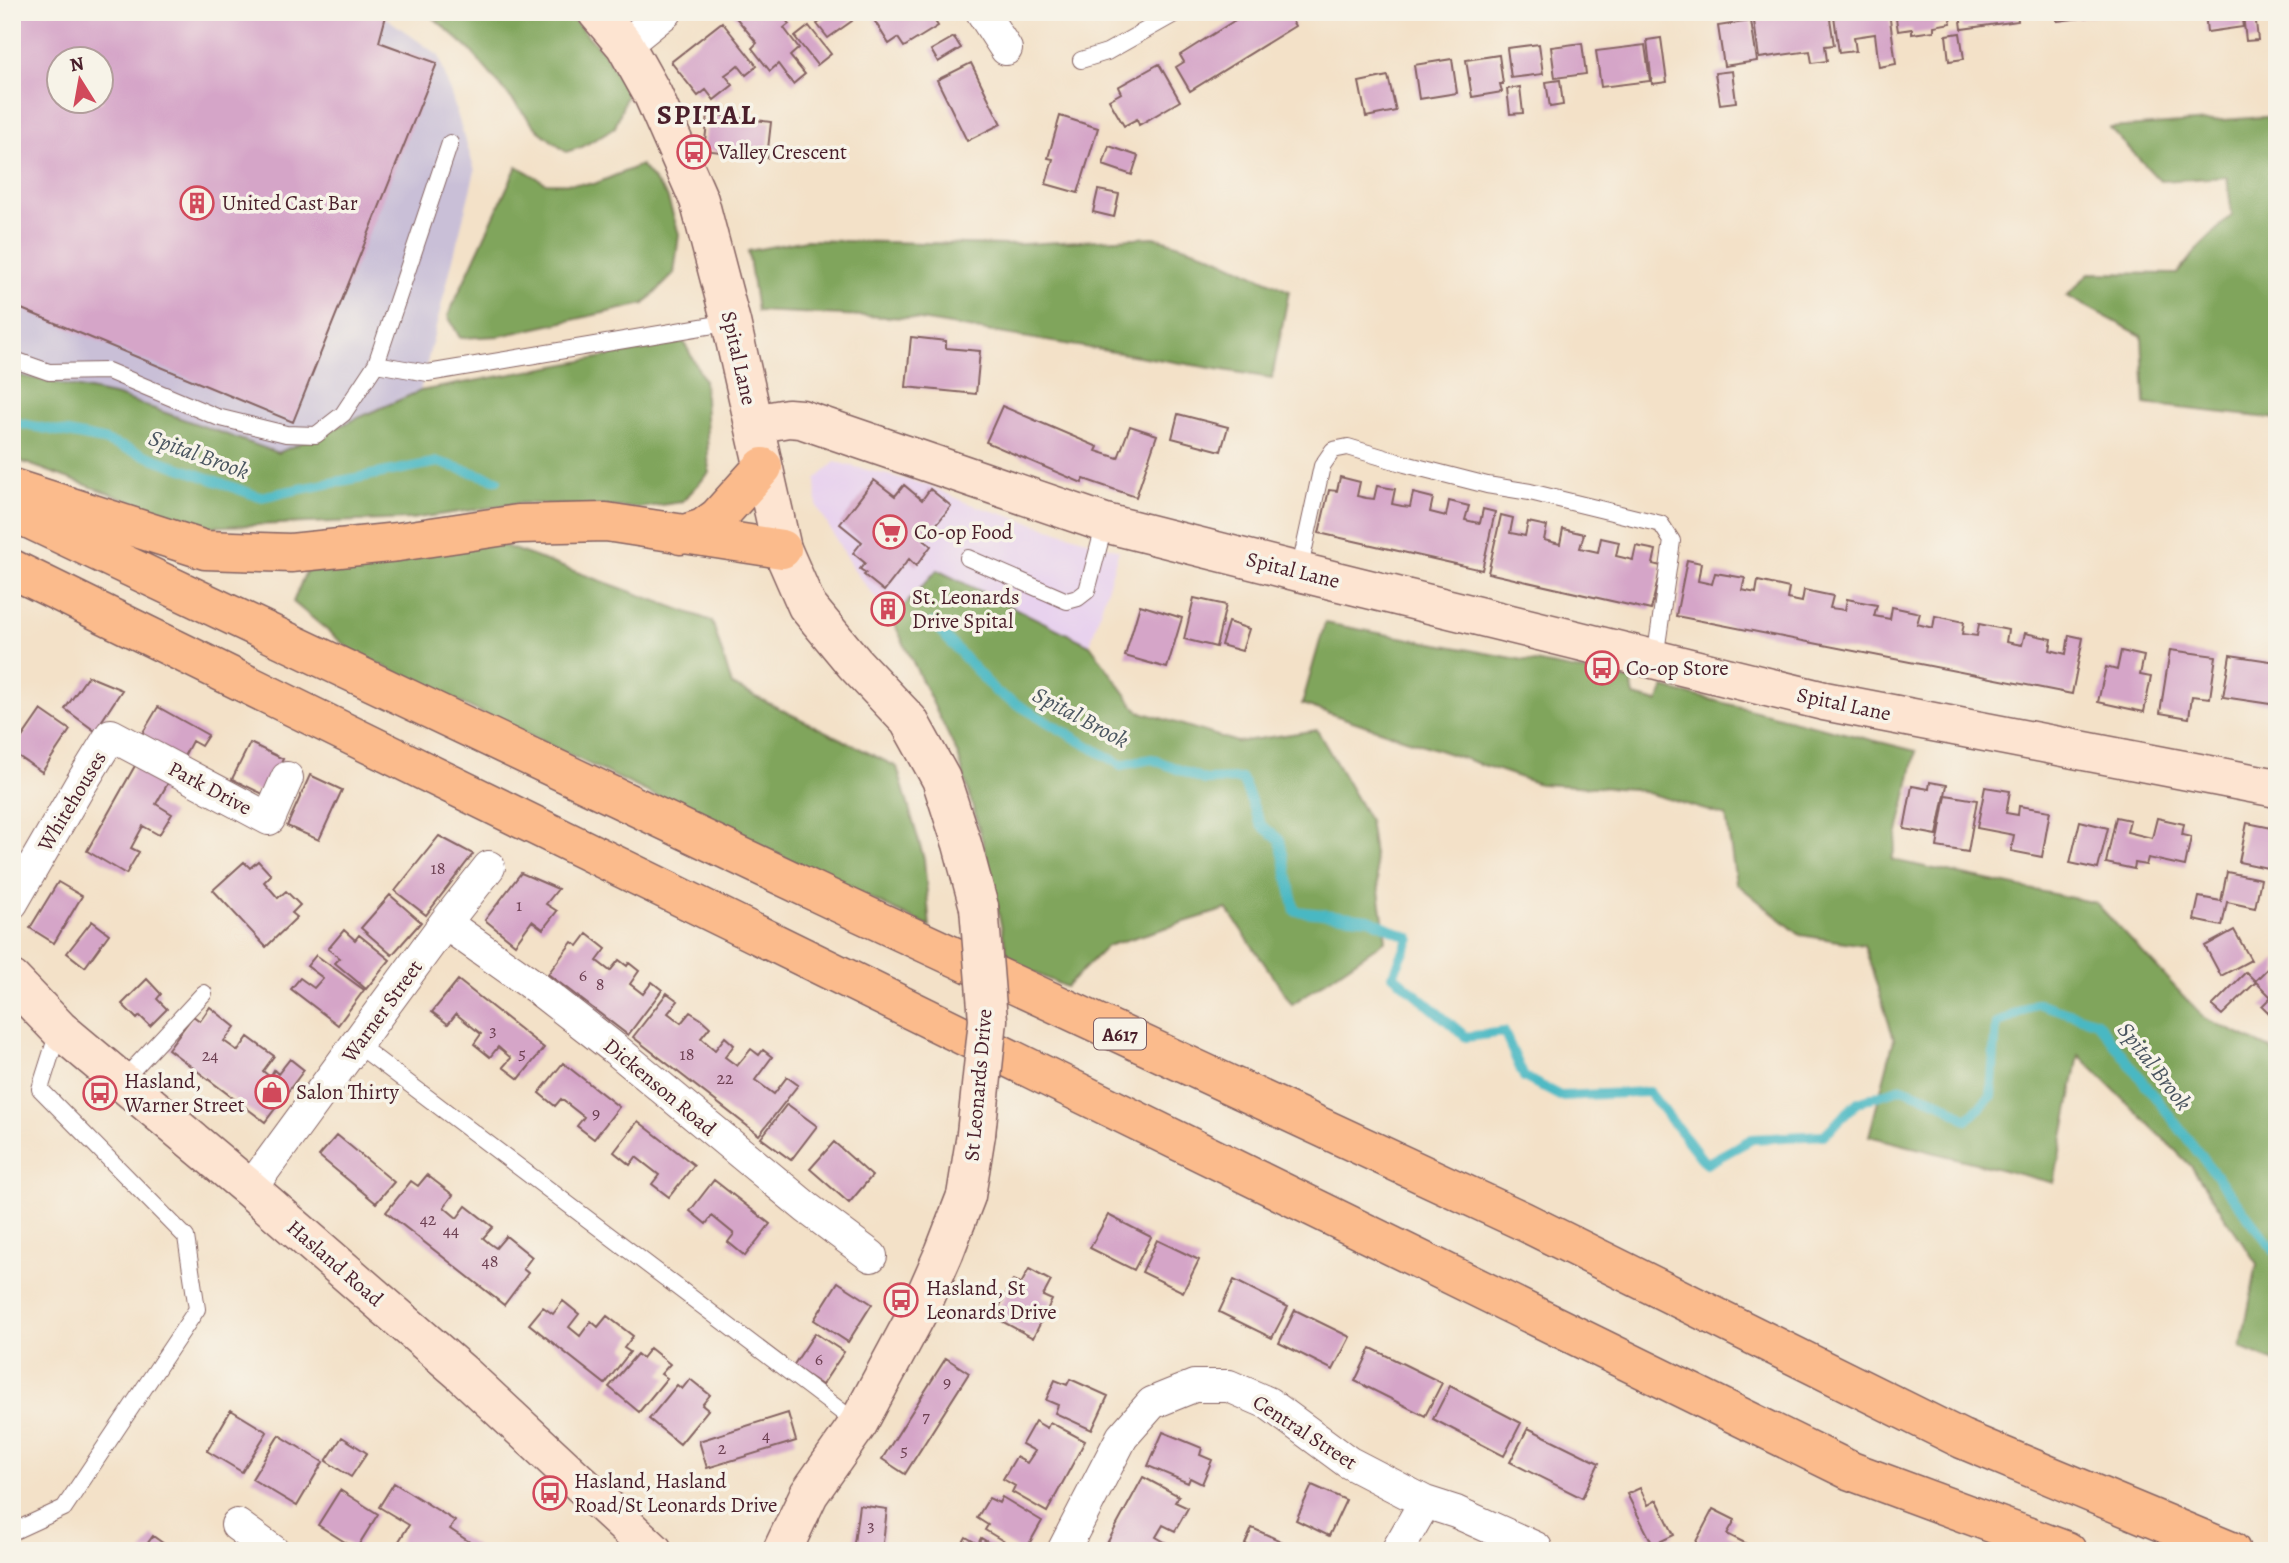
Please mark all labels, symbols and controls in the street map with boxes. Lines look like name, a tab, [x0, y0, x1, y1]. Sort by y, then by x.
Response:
north arrow	[46, 46, 116, 116]
text: N	[68, 50, 86, 78]
district label: SPITAL	[657, 96, 757, 134]
bus stop icon: Valley Crescent	[675, 133, 713, 171]
place label: Valley Crescent	[717, 138, 847, 166]
building icon: United Cast Bar	[178, 184, 216, 222]
place label: United Cast Bar	[222, 189, 358, 217]
street label: Spital Lane	[715, 308, 763, 408]
water label: Spital Brook	[144, 422, 253, 487]
supermarket icon: Co-op Food	[871, 513, 909, 551]
place label: Co-op Food	[914, 518, 1014, 546]
street label: Spital Lane	[1243, 545, 1343, 595]
place label: St. Leonards Drive Spital	[912, 583, 1020, 635]
building icon: St. Leonards Drive Spital	[869, 590, 907, 628]
bus stop icon: Co-op Store	[1583, 649, 1621, 687]
place label: Co-op Store	[1626, 654, 1729, 682]
water label: Spital Brook	[1027, 679, 1134, 756]
street label: Spital Lane	[1794, 680, 1894, 728]
street label: Whitehouses	[31, 746, 113, 857]
street label: Park Drive	[163, 754, 257, 822]
house number: 18	[431, 856, 445, 880]
house number: 1	[516, 893, 522, 917]
street label: Warner Street	[335, 954, 429, 1069]
house number: 6	[579, 963, 587, 987]
house number: 8	[596, 972, 604, 996]
street label: St Leonards Drive	[957, 1008, 999, 1162]
water label: Spital Brook	[2110, 1016, 2199, 1117]
house number: 3	[489, 1018, 497, 1042]
road number: A617	[1094, 1018, 1146, 1050]
street label: Dickenson Road	[598, 1032, 723, 1143]
house number: 5	[518, 1041, 526, 1065]
house number: 18	[680, 1042, 694, 1066]
house number: 24	[202, 1043, 218, 1067]
house number: 22	[716, 1066, 734, 1090]
place label: Hasland, Warner Street	[123, 1067, 245, 1119]
shop icon: Salon Thirty	[253, 1073, 291, 1111]
bus stop icon: Hasland, Warner Street	[81, 1074, 119, 1112]
place label: Salon Thirty	[296, 1078, 399, 1106]
house number: 9	[592, 1101, 600, 1125]
house number: 42	[420, 1207, 437, 1231]
street label: Hasland Road	[281, 1213, 390, 1313]
house number: 44	[443, 1218, 459, 1242]
house number: 48	[482, 1249, 498, 1273]
place label: Hasland, St Leonards Drive	[926, 1274, 1057, 1326]
bus stop icon: Hasland, St Leonards Drive	[882, 1281, 920, 1319]
house number: 6	[815, 1347, 823, 1371]
house number: 9	[943, 1370, 951, 1394]
street label: Central Street	[1247, 1388, 1363, 1476]
house number: 7	[922, 1404, 930, 1428]
house number: 4	[762, 1423, 770, 1447]
house number: 2	[718, 1436, 727, 1460]
house number: 5	[900, 1438, 908, 1462]
place label: Hasland, Hasland Road/St Leonards Drive	[574, 1467, 778, 1519]
bus stop icon: Hasland, Hasland Road/St Leonards Drive	[531, 1474, 569, 1512]
house number: 3	[867, 1513, 875, 1537]

